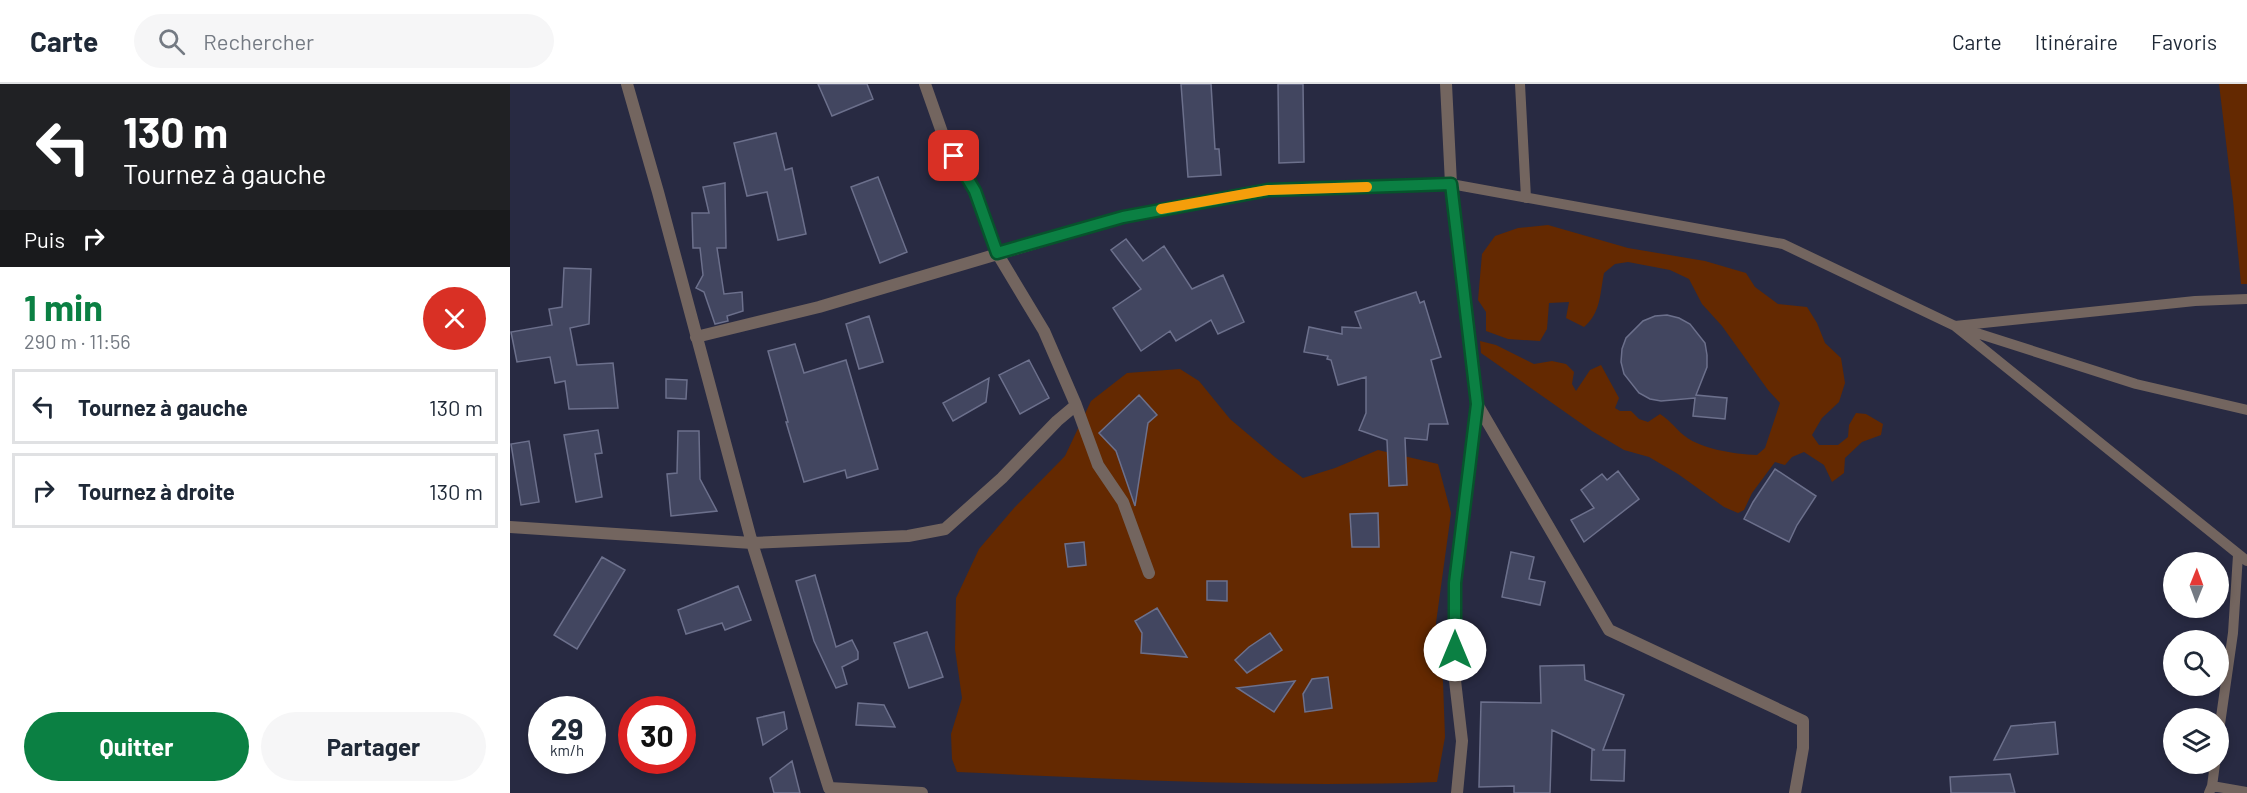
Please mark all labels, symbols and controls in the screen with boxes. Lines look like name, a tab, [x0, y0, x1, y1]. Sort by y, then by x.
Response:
search box	[134, 14, 554, 68]
text: Carte	[30, 24, 98, 58]
icon: search	[155, 25, 188, 58]
text: Rechercher	[203, 28, 314, 54]
text: Carte	[1952, 29, 2002, 54]
text: Itinéraire	[2035, 29, 2118, 54]
text: Favoris	[2151, 29, 2217, 54]
text: 130 m	[123, 106, 228, 156]
icon: left	[24, 108, 102, 186]
pin	[928, 130, 979, 181]
icon: arrive	[937, 139, 970, 172]
text: Tournez à gauche	[123, 157, 326, 189]
icon: right	[77, 222, 110, 255]
text: Puis	[24, 226, 65, 252]
text: 1 min	[24, 285, 103, 328]
button: close	[423, 287, 486, 350]
text: 290 m · 11:56	[24, 329, 131, 353]
icon: left	[27, 390, 60, 423]
text: Tournez à gauche	[78, 394, 248, 420]
text: 130 m	[429, 394, 483, 420]
icon: right	[27, 474, 60, 507]
text: Tournez à droite	[78, 478, 235, 504]
text: 130 m	[429, 478, 483, 504]
north arrow	[2163, 552, 2229, 618]
map controls	[2163, 552, 2229, 774]
position arrow	[1423, 618, 1487, 682]
button: search	[2163, 630, 2229, 696]
speed limit sign: 30	[618, 696, 696, 774]
button: layers	[2163, 708, 2229, 774]
text: 29	[551, 710, 583, 746]
button: Quitter	[24, 712, 249, 781]
button: Partager	[261, 712, 486, 781]
text: km/h	[550, 741, 584, 759]

